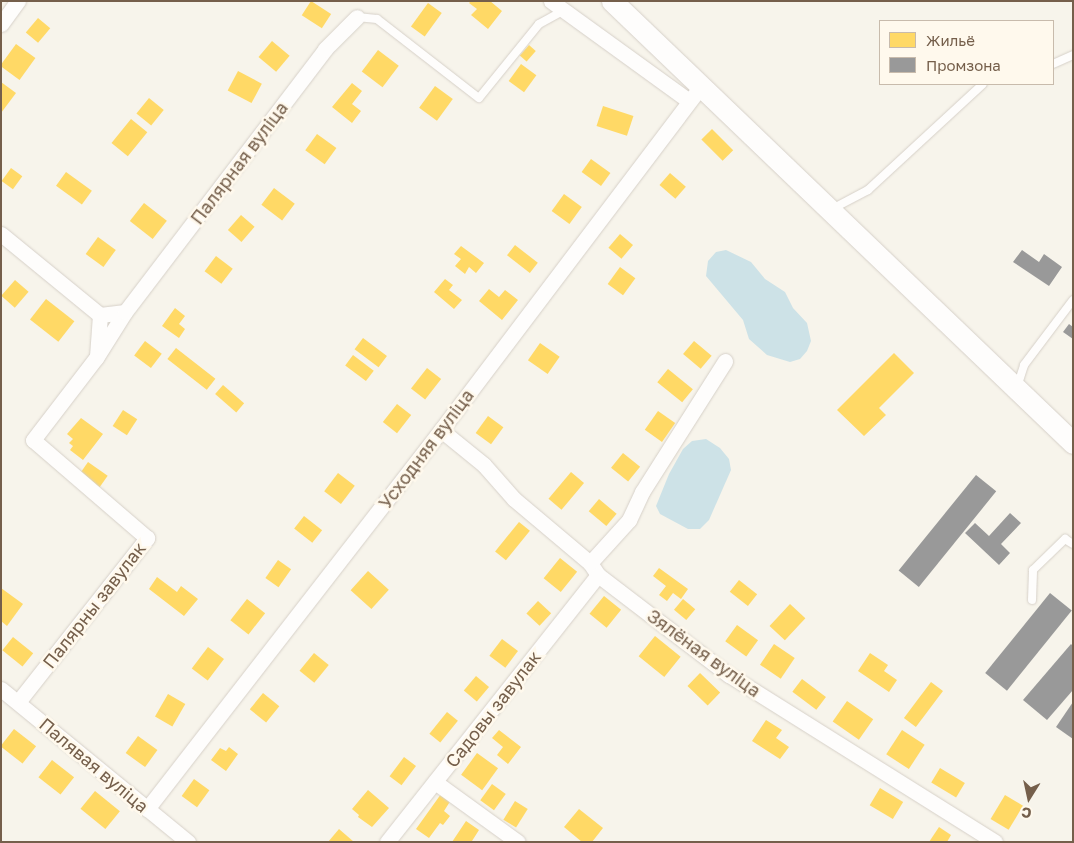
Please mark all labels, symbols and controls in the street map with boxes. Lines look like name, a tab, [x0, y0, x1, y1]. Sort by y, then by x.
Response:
legend	[879, 20, 1054, 85]
text: Жильё	[926, 31, 975, 49]
text: Промзона	[926, 56, 1001, 74]
street label: Палярная вуліца	[186, 97, 292, 229]
street label: Усходняя вуліца	[374, 385, 478, 513]
street label: Палярны завулак	[38, 538, 150, 672]
street label: Зялёная вуліца	[643, 605, 765, 701]
street label: Садовы завулак	[441, 646, 545, 772]
street label: Палявая вуліца	[35, 713, 153, 817]
north arrow	[1004, 773, 1054, 823]
text: С	[1020, 804, 1033, 823]

